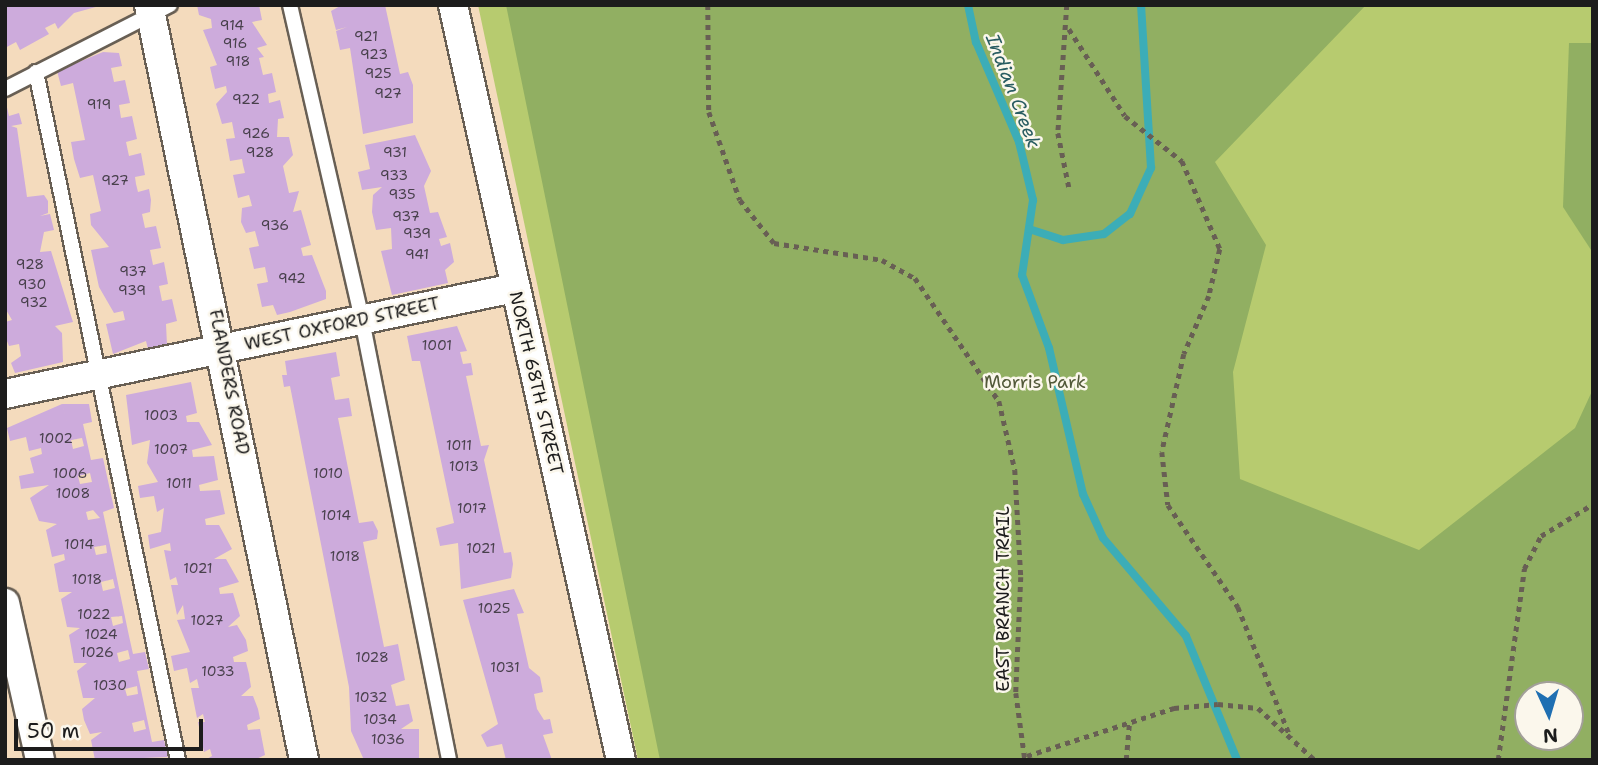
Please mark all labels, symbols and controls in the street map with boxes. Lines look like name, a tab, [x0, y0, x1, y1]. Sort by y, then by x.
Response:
house number: 914	[220, 17, 244, 33]
house number: 921	[354, 28, 378, 44]
water label: Indian Creek	[981, 31, 1045, 151]
house number: 916	[223, 35, 247, 51]
house number: 923	[360, 46, 388, 62]
house number: 918	[226, 53, 250, 69]
house number: 925	[364, 65, 392, 81]
house number: 927	[374, 85, 402, 101]
house number: 922	[232, 91, 260, 107]
house number: 919	[87, 96, 111, 112]
house number: 926	[242, 125, 270, 141]
house number: 928	[246, 144, 274, 160]
house number: 931	[383, 144, 407, 160]
house number: 933	[380, 167, 408, 183]
house number: 927	[101, 172, 129, 188]
house number: 935	[388, 186, 416, 202]
house number: 937	[392, 208, 420, 224]
house number: 936	[261, 217, 289, 233]
house number: 939	[403, 225, 431, 241]
house number: 941	[405, 246, 429, 262]
house number: 928	[16, 256, 44, 272]
house number: 937	[119, 263, 147, 279]
house number: 942	[278, 270, 306, 286]
house number: 930	[18, 276, 46, 292]
house number: 939	[118, 282, 146, 298]
street label: NORTH 68TH STREET	[504, 289, 568, 477]
street label: WEST OXFORD STREET	[242, 293, 442, 355]
house number: 932	[20, 294, 48, 310]
street label: FLANDERS ROAD	[204, 308, 254, 456]
house number: 1001	[422, 337, 452, 353]
park label: Morris Park	[984, 371, 1086, 393]
house number: 1003	[144, 407, 178, 423]
house number: 1002	[39, 430, 73, 446]
house number: 1011	[446, 437, 472, 453]
house number: 1007	[154, 441, 188, 457]
house number: 1013	[449, 458, 479, 474]
house number: 1006	[53, 465, 87, 481]
house number: 1010	[313, 465, 343, 481]
house number: 1011	[166, 475, 192, 491]
house number: 1008	[56, 485, 90, 501]
house number: 1017	[457, 500, 487, 516]
street label: EAST BRANCH TRAIL	[992, 506, 1014, 692]
house number: 1014	[321, 507, 351, 523]
house number: 1014	[64, 536, 94, 552]
house number: 1021	[466, 540, 496, 556]
house number: 1018	[330, 548, 360, 564]
house number: 1021	[183, 560, 213, 576]
house number: 1018	[72, 571, 102, 587]
house number: 1025	[478, 600, 510, 616]
house number: 1022	[77, 606, 111, 622]
house number: 1027	[190, 612, 224, 628]
house number: 1024	[84, 626, 118, 642]
house number: 1026	[80, 644, 114, 660]
house number: 1028	[355, 649, 389, 665]
house number: 1031	[490, 659, 520, 675]
house number: 1033	[201, 663, 235, 679]
house number: 1030	[93, 677, 127, 693]
north arrow	[1514, 681, 1584, 751]
house number: 1032	[354, 689, 388, 705]
scale bar	[18, 706, 206, 750]
house number: 1034	[363, 711, 397, 727]
text: 50 m	[27, 717, 80, 745]
text: N	[1542, 722, 1559, 748]
house number: 1036	[371, 731, 405, 747]

